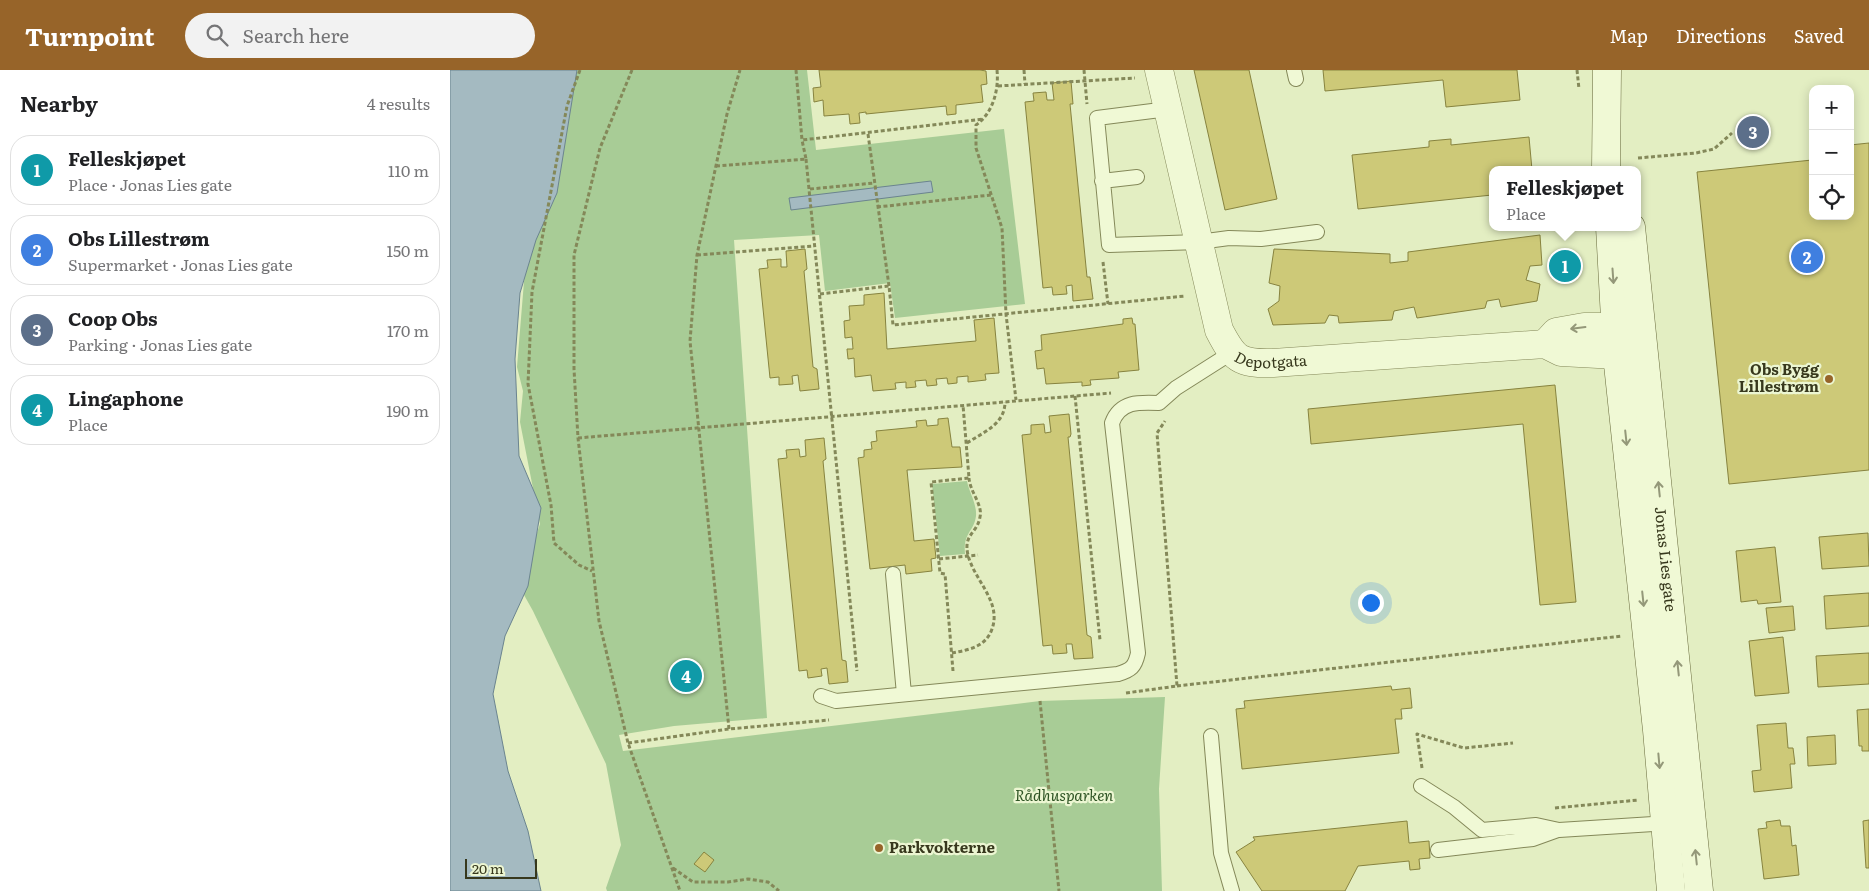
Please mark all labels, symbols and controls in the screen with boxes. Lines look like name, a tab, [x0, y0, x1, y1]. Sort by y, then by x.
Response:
search box	[185, 13, 535, 58]
text: Turnpoint	[25, 18, 155, 53]
icon: search	[203, 21, 231, 49]
text: Search here	[243, 21, 349, 49]
text: Map	[1610, 22, 1648, 49]
text: Directions	[1676, 22, 1766, 49]
text: Saved	[1794, 22, 1844, 49]
map controls	[1809, 85, 1854, 220]
button: +	[1809, 85, 1854, 130]
text: Nearby	[20, 87, 98, 118]
text: 4 results	[367, 91, 430, 115]
pin: 3	[1737, 113, 1769, 151]
button: −	[1809, 130, 1854, 175]
text: Felleskjøpet	[68, 144, 186, 172]
text: 1	[34, 158, 40, 182]
text: 110 m	[388, 158, 429, 182]
popup	[1489, 166, 1641, 231]
text: Place · Jonas Lies gate	[68, 172, 232, 196]
text: Felleskjøpet	[1506, 173, 1624, 201]
button: locate	[1809, 175, 1854, 220]
text: Place	[1506, 201, 1546, 225]
text: Obs Lillestrøm	[68, 224, 210, 252]
text: 2	[33, 238, 41, 262]
text: 150 m	[386, 238, 429, 262]
pin: 2	[1791, 238, 1823, 276]
pin: 1	[1549, 247, 1581, 285]
text: Supermarket · Jonas Lies gate	[68, 252, 293, 276]
one-way arrow	[1608, 268, 1617, 284]
text: Coop Obs	[68, 304, 158, 332]
text: 3	[33, 318, 41, 342]
text: 170 m	[387, 318, 429, 342]
one-way arrow	[1570, 323, 1586, 333]
text: Parking · Jonas Lies gate	[68, 332, 252, 356]
street label: Depotgata	[1231, 345, 1309, 373]
place label: Obs Bygg Lillestrøm	[1739, 357, 1820, 397]
marker: Obs Bygg Lillestrøm	[1823, 373, 1835, 385]
text: Lingaphone	[68, 384, 184, 412]
text: 4	[32, 398, 42, 422]
text: 190 m	[386, 398, 429, 422]
text: Place	[68, 412, 108, 436]
one-way arrow	[1621, 429, 1631, 445]
one-way arrow	[1654, 481, 1664, 497]
street label: Jonas Lies gate	[1650, 505, 1683, 613]
your location	[1358, 590, 1384, 616]
one-way arrow	[1638, 591, 1648, 607]
pin: 4	[670, 657, 702, 695]
one-way arrow	[1673, 660, 1683, 676]
one-way arrow	[1655, 753, 1664, 769]
park label: Rådhusparken	[1015, 783, 1113, 806]
place label: Parkvokterne	[889, 835, 995, 858]
marker: Parkvokterne	[873, 842, 885, 854]
one-way arrow	[1691, 849, 1701, 865]
scale bar	[465, 856, 538, 879]
text: 20 m	[472, 858, 504, 878]

